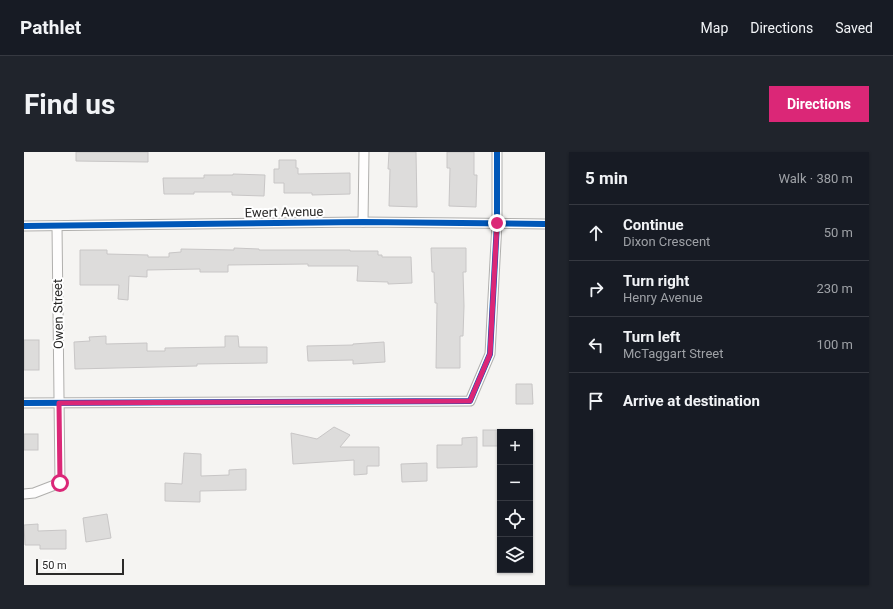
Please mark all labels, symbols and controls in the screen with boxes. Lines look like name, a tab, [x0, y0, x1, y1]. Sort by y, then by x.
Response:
text: Pathlet	[20, 16, 81, 39]
text: Map	[701, 20, 728, 36]
text: Directions	[750, 20, 813, 36]
text: Saved	[835, 20, 873, 36]
button: Directions	[769, 86, 869, 122]
text: Find us	[24, 88, 115, 121]
text: 5 min	[585, 168, 628, 188]
text: Walk · 380 m	[778, 171, 853, 186]
street label: Ewert Avenue	[245, 204, 324, 220]
route end	[488, 214, 506, 232]
text: Continue	[623, 216, 684, 234]
icon: ahead	[585, 222, 607, 244]
text: 50 m	[824, 225, 853, 240]
text: Dixon Crescent	[623, 234, 710, 249]
text: Turn right	[623, 272, 689, 290]
icon: right	[585, 278, 607, 300]
street label: Owen Street	[50, 279, 66, 349]
text: 230 m	[816, 281, 853, 296]
text: Henry Avenue	[623, 290, 703, 305]
text: Turn left	[623, 328, 680, 346]
icon: left	[585, 334, 607, 356]
text: 100 m	[816, 337, 853, 352]
text: McTaggart Street	[623, 346, 723, 361]
icon: arrive	[585, 390, 607, 412]
text: Arrive at destination	[623, 392, 760, 410]
map controls	[497, 429, 533, 573]
button: +	[497, 429, 533, 465]
button: −	[497, 465, 533, 501]
route start	[51, 474, 69, 492]
button: locate	[497, 501, 533, 537]
button: layers	[497, 537, 533, 573]
scale bar	[36, 557, 124, 576]
text: 50 m	[42, 559, 67, 572]

